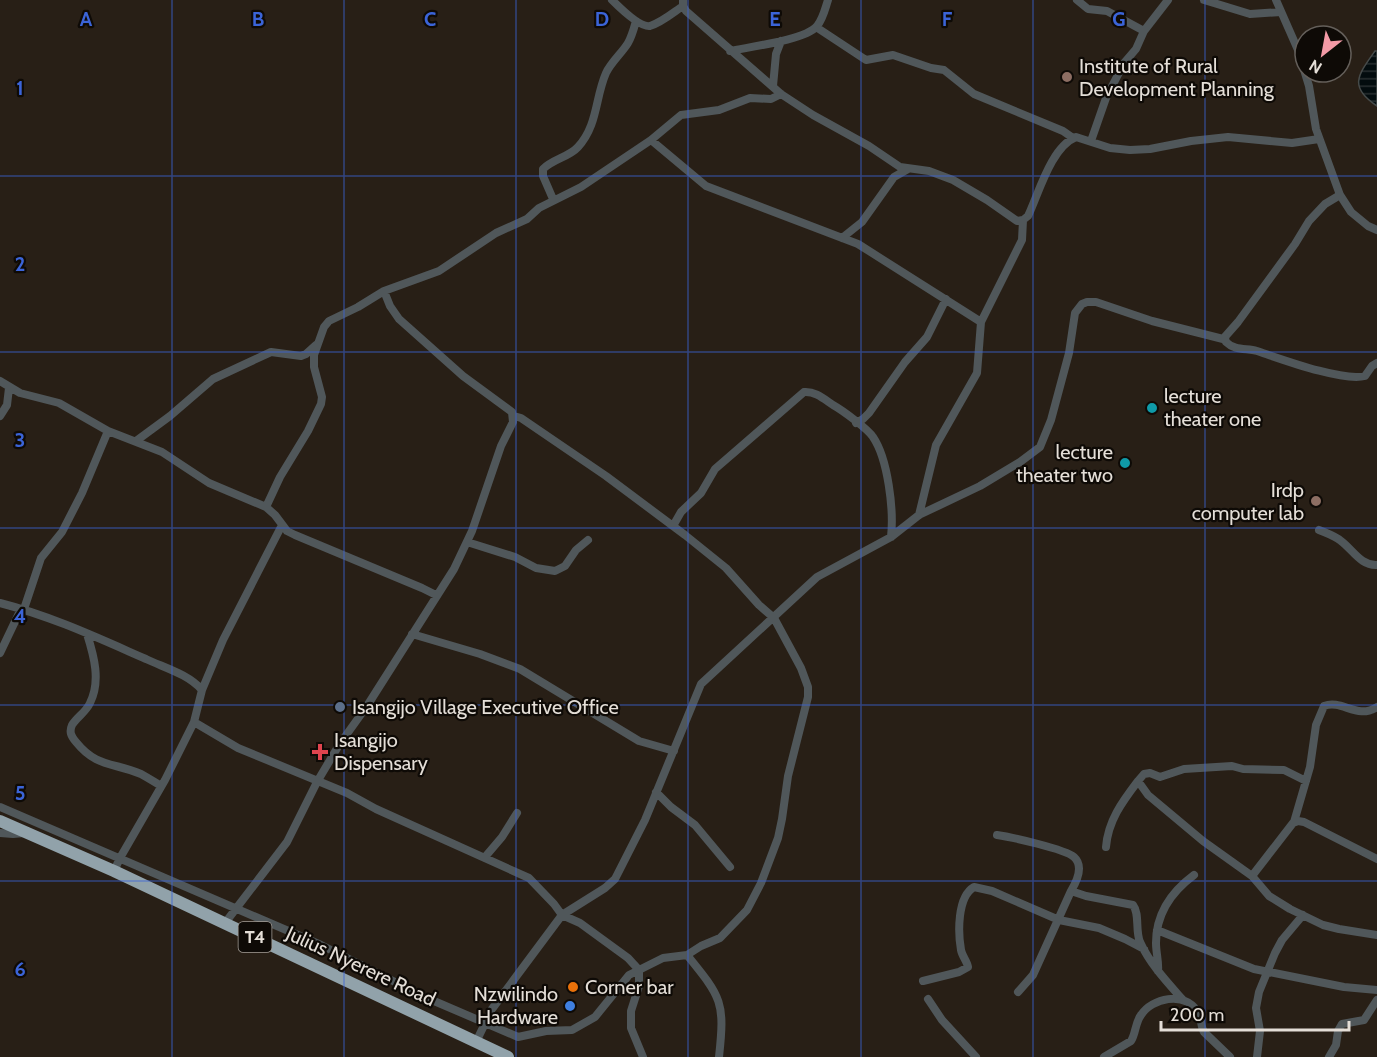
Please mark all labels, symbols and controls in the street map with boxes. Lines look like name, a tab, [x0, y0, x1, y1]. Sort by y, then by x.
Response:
text: A	[80, 7, 93, 31]
text: B	[252, 7, 264, 31]
text: C	[424, 7, 436, 31]
text: D	[595, 7, 609, 31]
text: E	[769, 7, 781, 31]
text: F	[942, 7, 953, 31]
text: G	[1112, 7, 1126, 31]
north arrow	[1293, 24, 1353, 84]
place label: Institute of Rural Development Planning	[1079, 54, 1275, 101]
text: N	[1306, 55, 1325, 77]
marker: Institute of Rural Development Planning	[1060, 70, 1074, 84]
text: 1	[16, 76, 24, 100]
text: 2	[15, 252, 25, 276]
place label: lecture theater one	[1164, 384, 1261, 431]
marker: lecture theater one	[1145, 401, 1159, 415]
text: 3	[15, 428, 25, 452]
place label: lecture theater two	[1016, 440, 1113, 487]
marker: lecture theater two	[1118, 456, 1132, 470]
place label: Irdp computer lab	[1192, 478, 1304, 525]
marker: Irdp computer lab	[1309, 494, 1323, 508]
text: 4	[14, 604, 26, 628]
place label: Isangijo Village Executive Office	[352, 695, 619, 719]
marker: Isangijo Village Executive Office	[333, 700, 347, 714]
place label: Isangijo Dispensary	[334, 728, 428, 775]
marker: Isangijo Dispensary	[311, 743, 329, 761]
text: 5	[15, 781, 25, 805]
street label: Julius Nyerere Road	[282, 920, 440, 1011]
road number: T4	[238, 922, 272, 952]
text: 6	[14, 957, 26, 981]
place label: Corner bar	[585, 975, 674, 999]
marker: Corner bar	[566, 980, 580, 994]
place label: Nzwilindo Hardware	[474, 982, 558, 1029]
scale bar	[1161, 994, 1348, 1032]
marker: Nzwilindo Hardware	[563, 999, 577, 1013]
text: 200 m	[1170, 1004, 1224, 1026]

